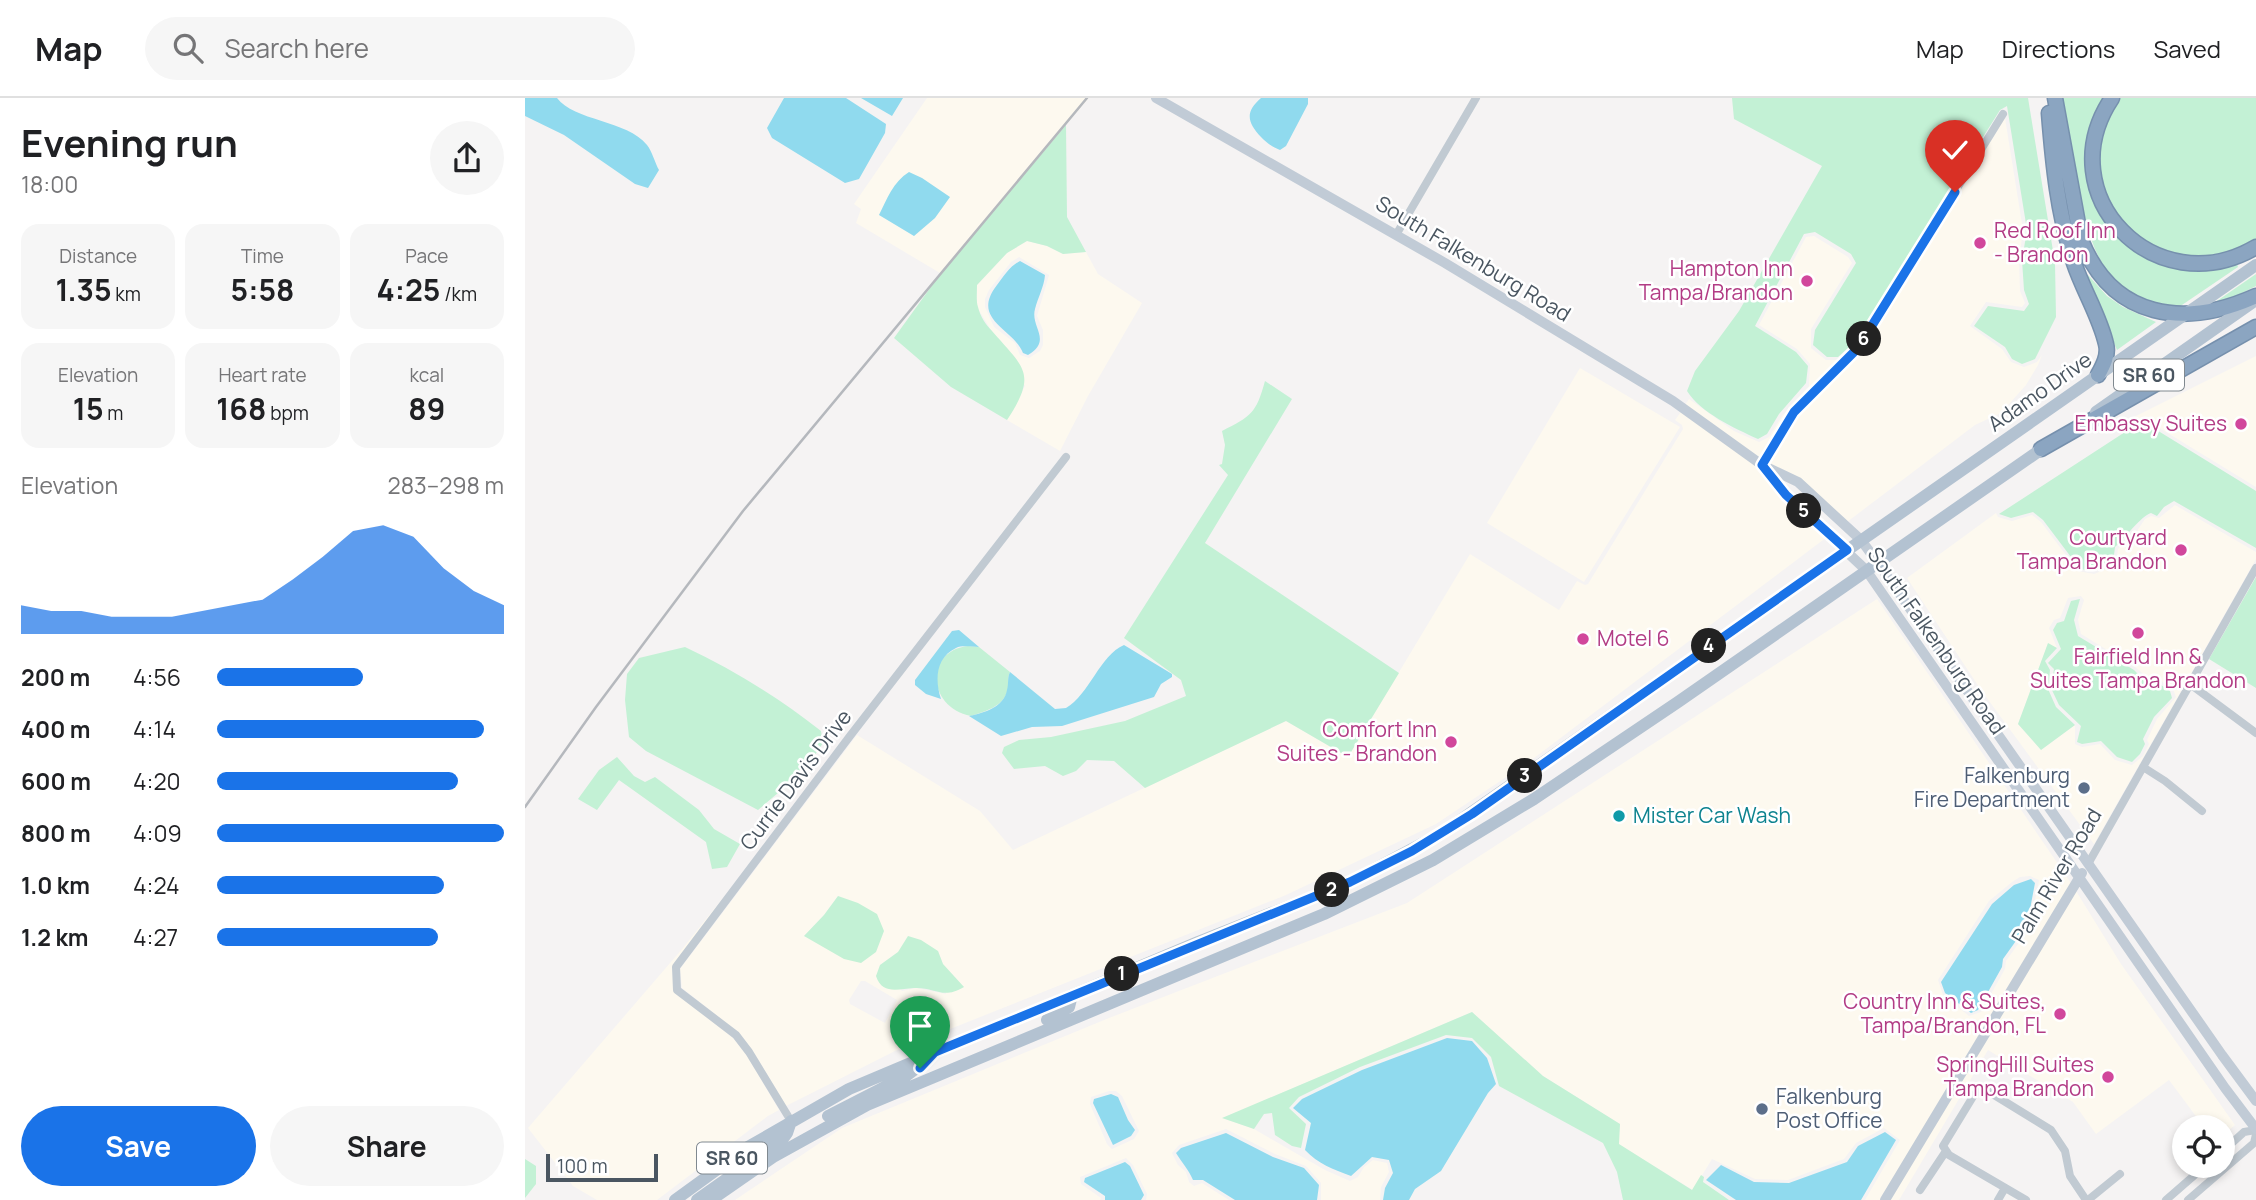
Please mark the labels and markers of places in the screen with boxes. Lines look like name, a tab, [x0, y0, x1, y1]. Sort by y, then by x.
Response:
pin	[1925, 120, 1985, 192]
place label: Red Roof Inn - Brandon	[1994, 216, 2116, 268]
marker: Red Roof Inn - Brandon	[1972, 235, 1988, 251]
place label: Hampton Inn Tampa/Brandon	[1639, 254, 1793, 306]
marker: Hampton Inn Tampa/Brandon	[1799, 273, 1815, 289]
pin: 6	[1847, 322, 1881, 356]
place label: Embassy Suites	[2075, 409, 2227, 437]
marker: Embassy Suites	[2233, 416, 2249, 432]
pin: 5	[1787, 494, 1821, 528]
place label: Courtyard Tampa Brandon	[2017, 523, 2167, 575]
marker: Courtyard Tampa Brandon	[2173, 542, 2189, 558]
place label: Motel 6	[1597, 624, 1669, 652]
marker: Fairfield Inn & Suites Tampa Brandon	[2130, 625, 2146, 641]
pin: 4	[1691, 628, 1727, 664]
marker: Motel 6	[1575, 631, 1591, 647]
place label: Fairfield Inn & Suites Tampa Brandon	[2030, 642, 2246, 694]
place label: Comfort Inn Suites - Brandon	[1277, 715, 1437, 767]
marker: Comfort Inn Suites - Brandon	[1443, 734, 1459, 750]
pin: 3	[1507, 758, 1543, 794]
place label: Falkenburg Fire Department	[1914, 761, 2070, 813]
marker: Falkenburg Fire Department	[2076, 780, 2092, 796]
place label: Mister Car Wash	[1633, 801, 1791, 829]
marker: Mister Car Wash	[1611, 808, 1627, 824]
pin: 2	[1315, 872, 1349, 908]
pin: 1	[1105, 956, 1139, 992]
place label: Country Inn & Suites, Tampa/Brandon, FL	[1843, 987, 2046, 1039]
pin	[890, 996, 950, 1068]
marker: Country Inn & Suites, Tampa/Brandon, FL	[2052, 1006, 2068, 1022]
place label: SpringHill Suites Tampa Brandon	[1936, 1050, 2094, 1102]
marker: SpringHill Suites Tampa Brandon	[2100, 1069, 2116, 1085]
place label: Falkenburg Post Office	[1776, 1082, 1882, 1134]
marker: Falkenburg Post Office	[1754, 1101, 1770, 1117]

